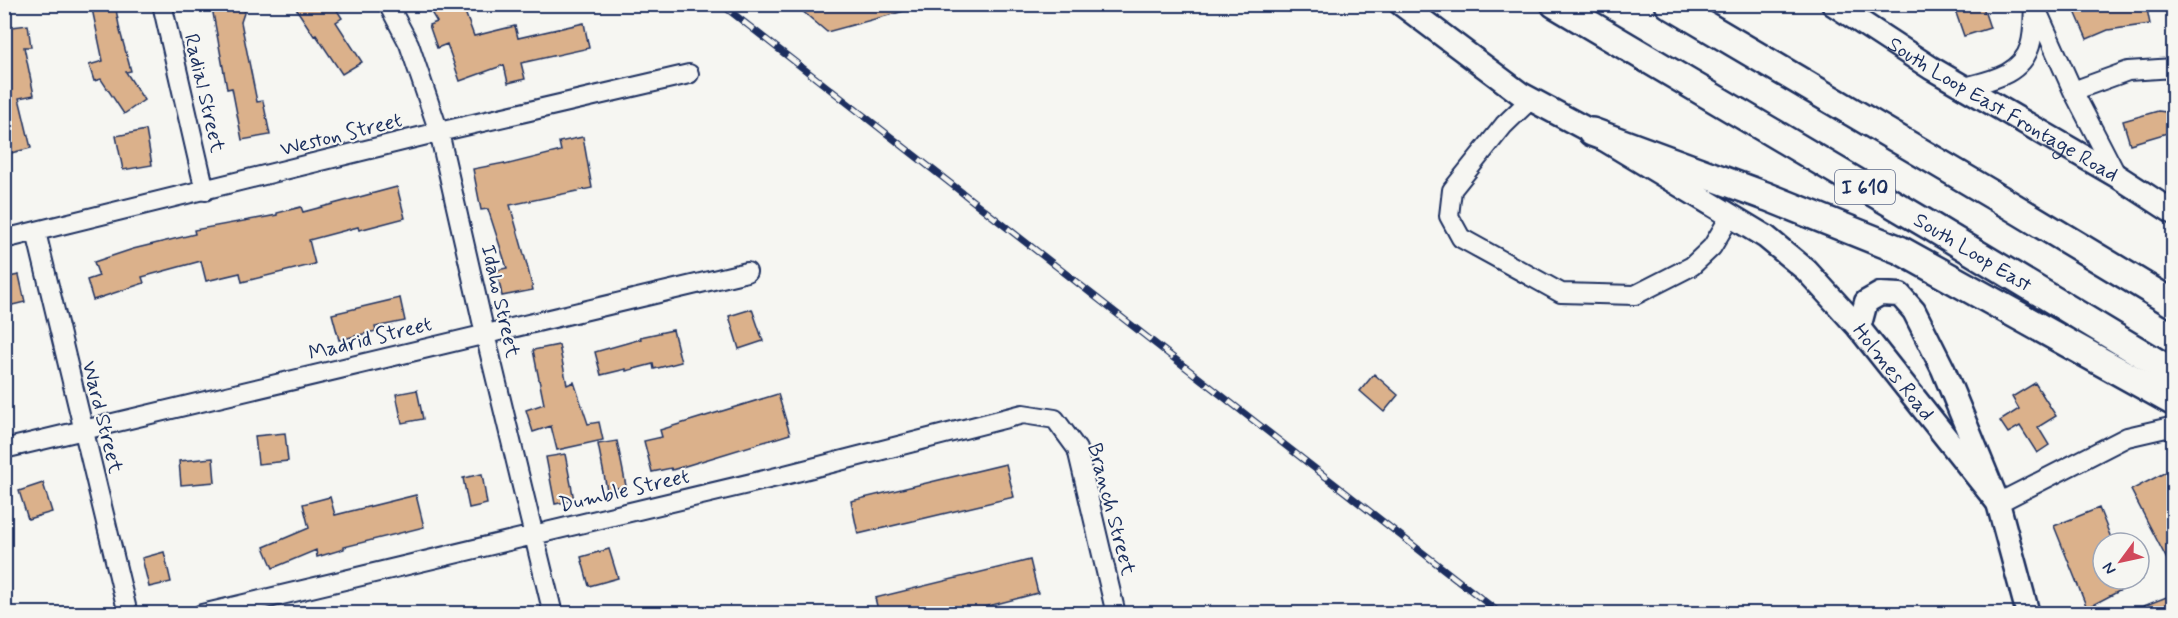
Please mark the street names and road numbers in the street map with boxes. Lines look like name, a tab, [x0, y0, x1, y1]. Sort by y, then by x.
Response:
street label: South Loop East Frontage Road	[1882, 30, 2123, 189]
street label: Radial Street	[177, 31, 231, 156]
street label: Weston Street	[277, 106, 405, 164]
road number: I 610	[1835, 170, 1895, 204]
street label: South Loop East	[1908, 206, 2037, 299]
street label: Idaho Street	[473, 242, 527, 361]
street label: Madrid Street	[306, 310, 435, 368]
street label: Holmes Road	[1846, 318, 1940, 427]
street label: Ward Street	[75, 358, 130, 477]
street label: Branch Street	[1080, 440, 1142, 579]
street label: Dumble Street	[556, 462, 692, 520]

